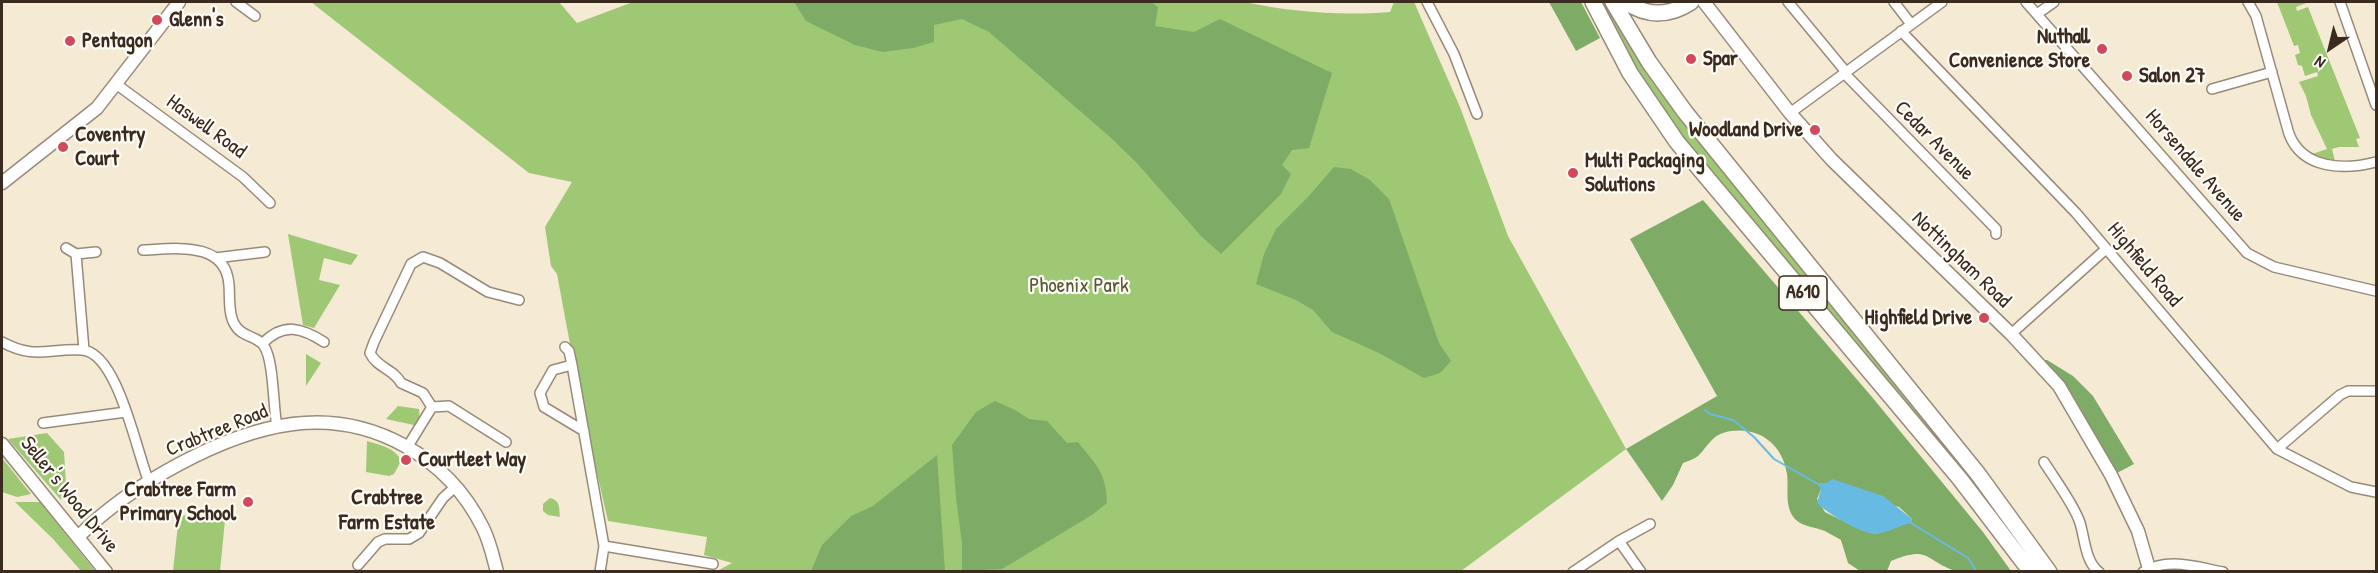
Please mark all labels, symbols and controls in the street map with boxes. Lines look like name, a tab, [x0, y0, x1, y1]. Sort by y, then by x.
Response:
place label: Glenn's	[169, 7, 224, 33]
marker: Glenn's	[150, 13, 164, 27]
north arrow	[2300, 18, 2360, 78]
place label: Nuthall Convenience Store	[1949, 24, 2090, 74]
place label: Pentagon	[82, 28, 153, 54]
marker: Pentagon	[63, 34, 77, 48]
marker: Nuthall Convenience Store	[2095, 42, 2109, 56]
place label: Spar	[1703, 46, 1738, 72]
text: N	[2310, 51, 2329, 74]
marker: Spar	[1684, 52, 1698, 66]
place label: Salon 27	[2139, 63, 2205, 89]
marker: Salon 27	[2120, 69, 2134, 83]
street label: Haswell Road	[161, 90, 251, 164]
street label: Cedar Avenue	[1889, 96, 1979, 186]
street label: Horsendale Avenue	[2139, 105, 2251, 227]
place label: Woodland Drive	[1689, 117, 1803, 143]
place label: Coventry Court	[75, 122, 145, 172]
marker: Woodland Drive	[1808, 123, 1822, 137]
marker: Coventry Court	[56, 140, 70, 154]
place label: Multi Packaging Solutions	[1585, 148, 1705, 198]
marker: Multi Packaging Solutions	[1566, 166, 1580, 180]
street label: Nottingham Road	[1906, 206, 2016, 314]
street label: Highfield Road	[2101, 218, 2187, 312]
park label: Phoenix Park	[1029, 273, 1129, 299]
road number: A610	[1779, 276, 1827, 310]
place label: Highfield Drive	[1864, 305, 1972, 331]
marker: Highfield Drive	[1977, 311, 1991, 325]
street label: Crabtree Road	[162, 399, 272, 463]
street label: Seller's Wood Drive	[14, 432, 124, 558]
place label: Courtleet Way	[418, 447, 526, 473]
marker: Courtleet Way	[399, 453, 413, 467]
place label: Crabtree Farm Primary School	[120, 477, 236, 527]
district label: Crabtree Farm Estate	[339, 485, 435, 536]
marker: Crabtree Farm Primary School	[241, 495, 255, 509]

